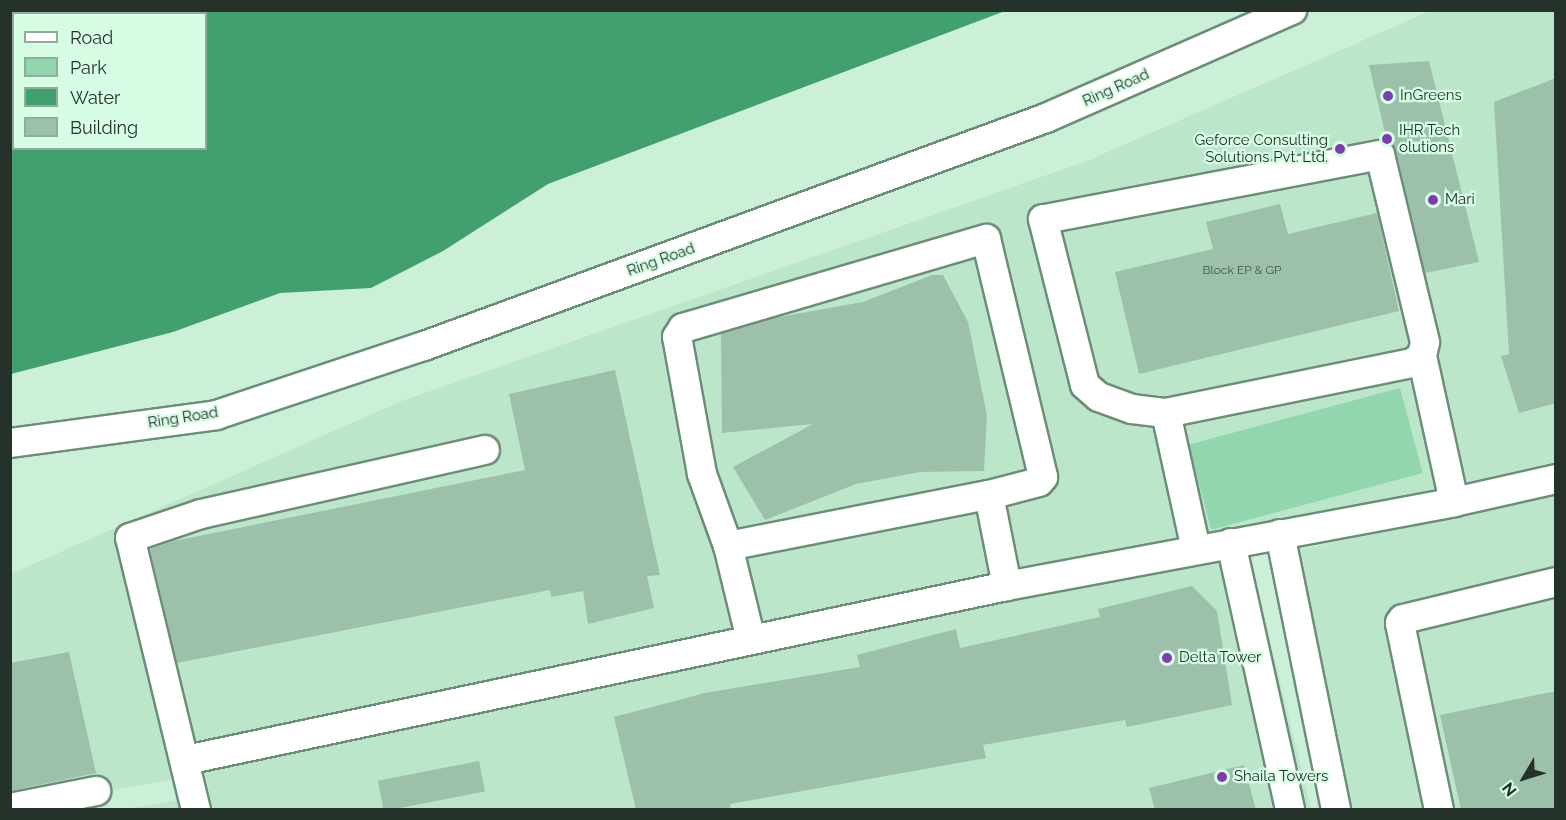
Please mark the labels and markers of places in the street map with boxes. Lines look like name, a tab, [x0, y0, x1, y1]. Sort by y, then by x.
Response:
place label: InGreens	[1400, 87, 1462, 105]
marker: InGreens	[1381, 89, 1395, 103]
place label: IHR Tech olutions	[1399, 121, 1461, 156]
place label: Geforce Consulting Solutions Pvt. Ltd.	[1195, 131, 1328, 166]
marker: IHR Tech olutions	[1380, 132, 1394, 146]
marker: Geforce Consulting Solutions Pvt. Ltd.	[1333, 142, 1347, 156]
place label: Mari	[1445, 191, 1475, 209]
marker: Mari	[1426, 193, 1440, 207]
place label: Delta Tower	[1179, 649, 1262, 667]
marker: Delta Tower	[1160, 651, 1174, 665]
place label: Shaila Towers	[1234, 768, 1329, 786]
marker: Shaila Towers	[1215, 770, 1229, 784]

